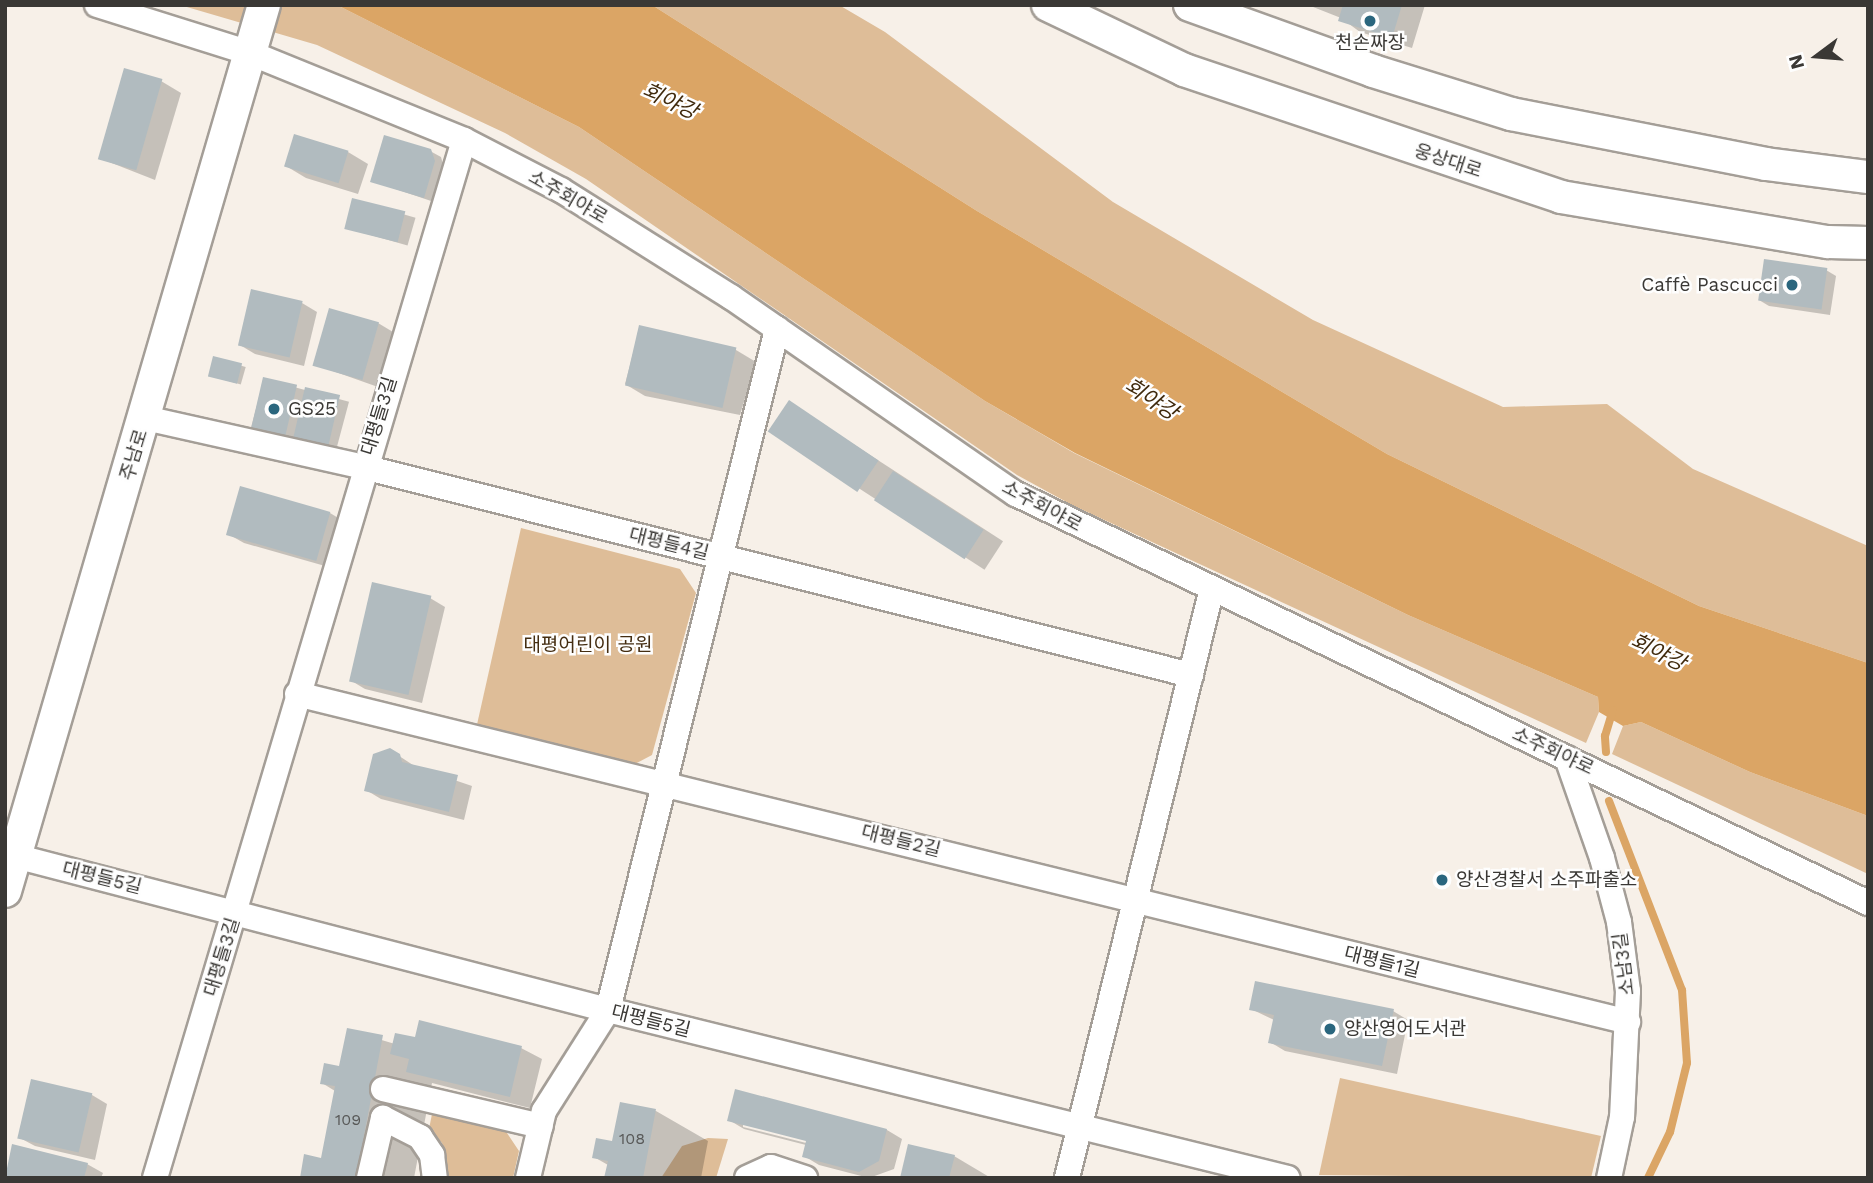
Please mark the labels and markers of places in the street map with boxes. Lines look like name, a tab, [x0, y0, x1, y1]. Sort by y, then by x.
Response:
marker: 천손짜장	[1362, 13, 1378, 29]
place label: 천손짜장	[1335, 32, 1405, 54]
place label: Caffè Pascucci	[1641, 274, 1778, 296]
marker: Caffè Pascucci	[1784, 277, 1800, 293]
place label: GS25	[288, 398, 336, 420]
marker: GS25	[266, 401, 282, 417]
place label: 양산경찰서 소주파출소	[1456, 869, 1637, 891]
marker: 양산경찰서 소주파출소	[1434, 872, 1450, 888]
place label: 양산영어도서관	[1344, 1018, 1466, 1040]
marker: 양산영어도서관	[1322, 1021, 1338, 1037]

